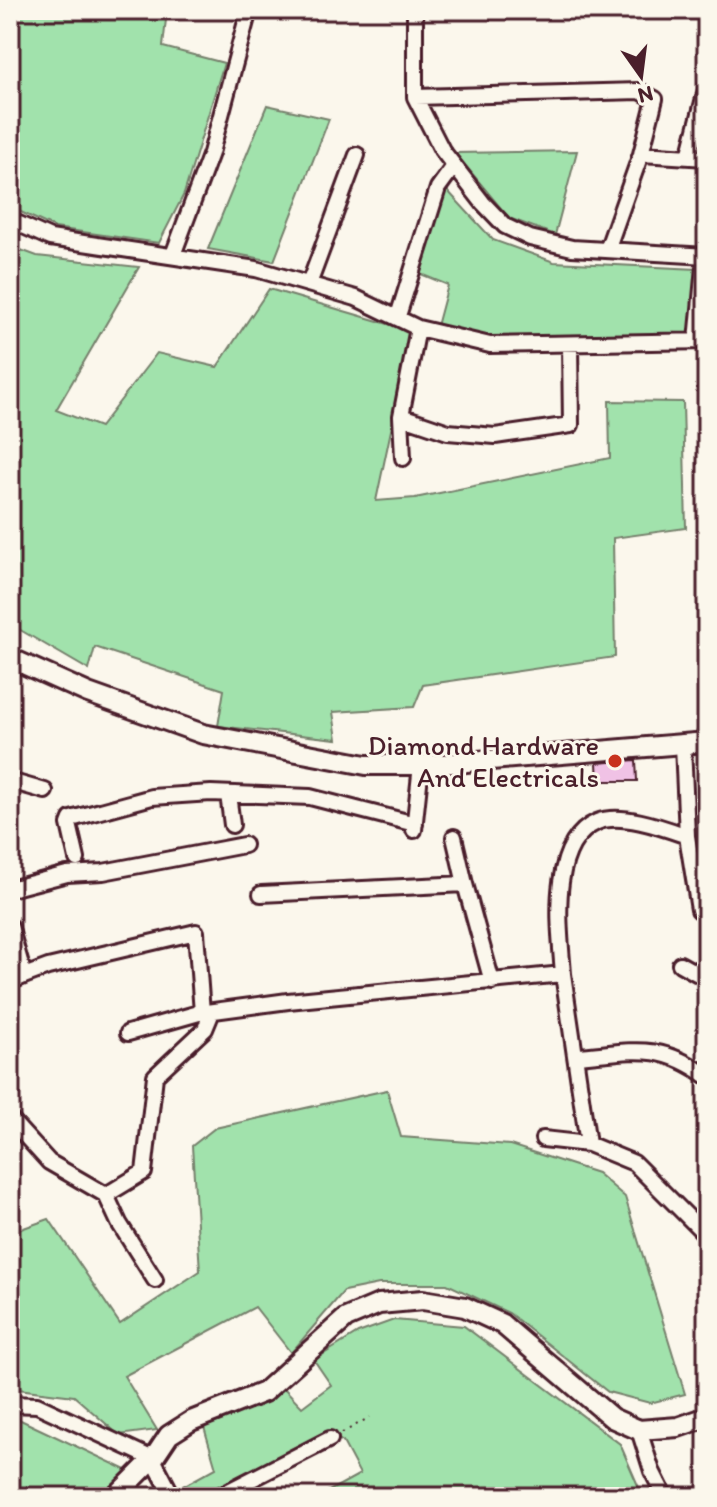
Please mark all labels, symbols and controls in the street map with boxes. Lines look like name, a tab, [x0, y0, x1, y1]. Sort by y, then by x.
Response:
north arrow	[601, 36, 681, 116]
text: N	[635, 80, 656, 110]
place label: Diamond Hardware And Electricals	[368, 728, 599, 794]
marker: Diamond Hardware And Electricals	[606, 752, 624, 770]

